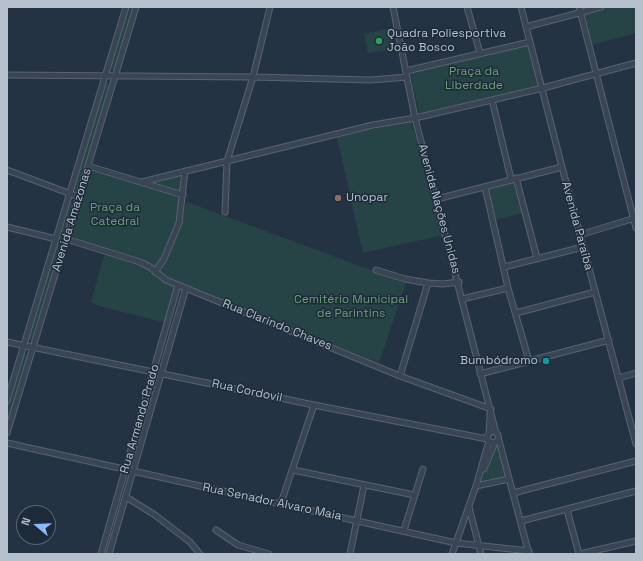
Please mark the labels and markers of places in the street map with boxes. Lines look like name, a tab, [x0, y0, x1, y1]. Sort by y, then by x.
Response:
place label: Quadra Poliesportiva João Bosco	[387, 27, 506, 55]
marker: Quadra Poliesportiva João Bosco	[374, 36, 384, 46]
place label: Unopar	[346, 191, 388, 205]
marker: Unopar	[333, 193, 343, 203]
place label: Bumbódromo	[460, 354, 538, 368]
marker: Bumbódromo	[541, 356, 551, 366]

